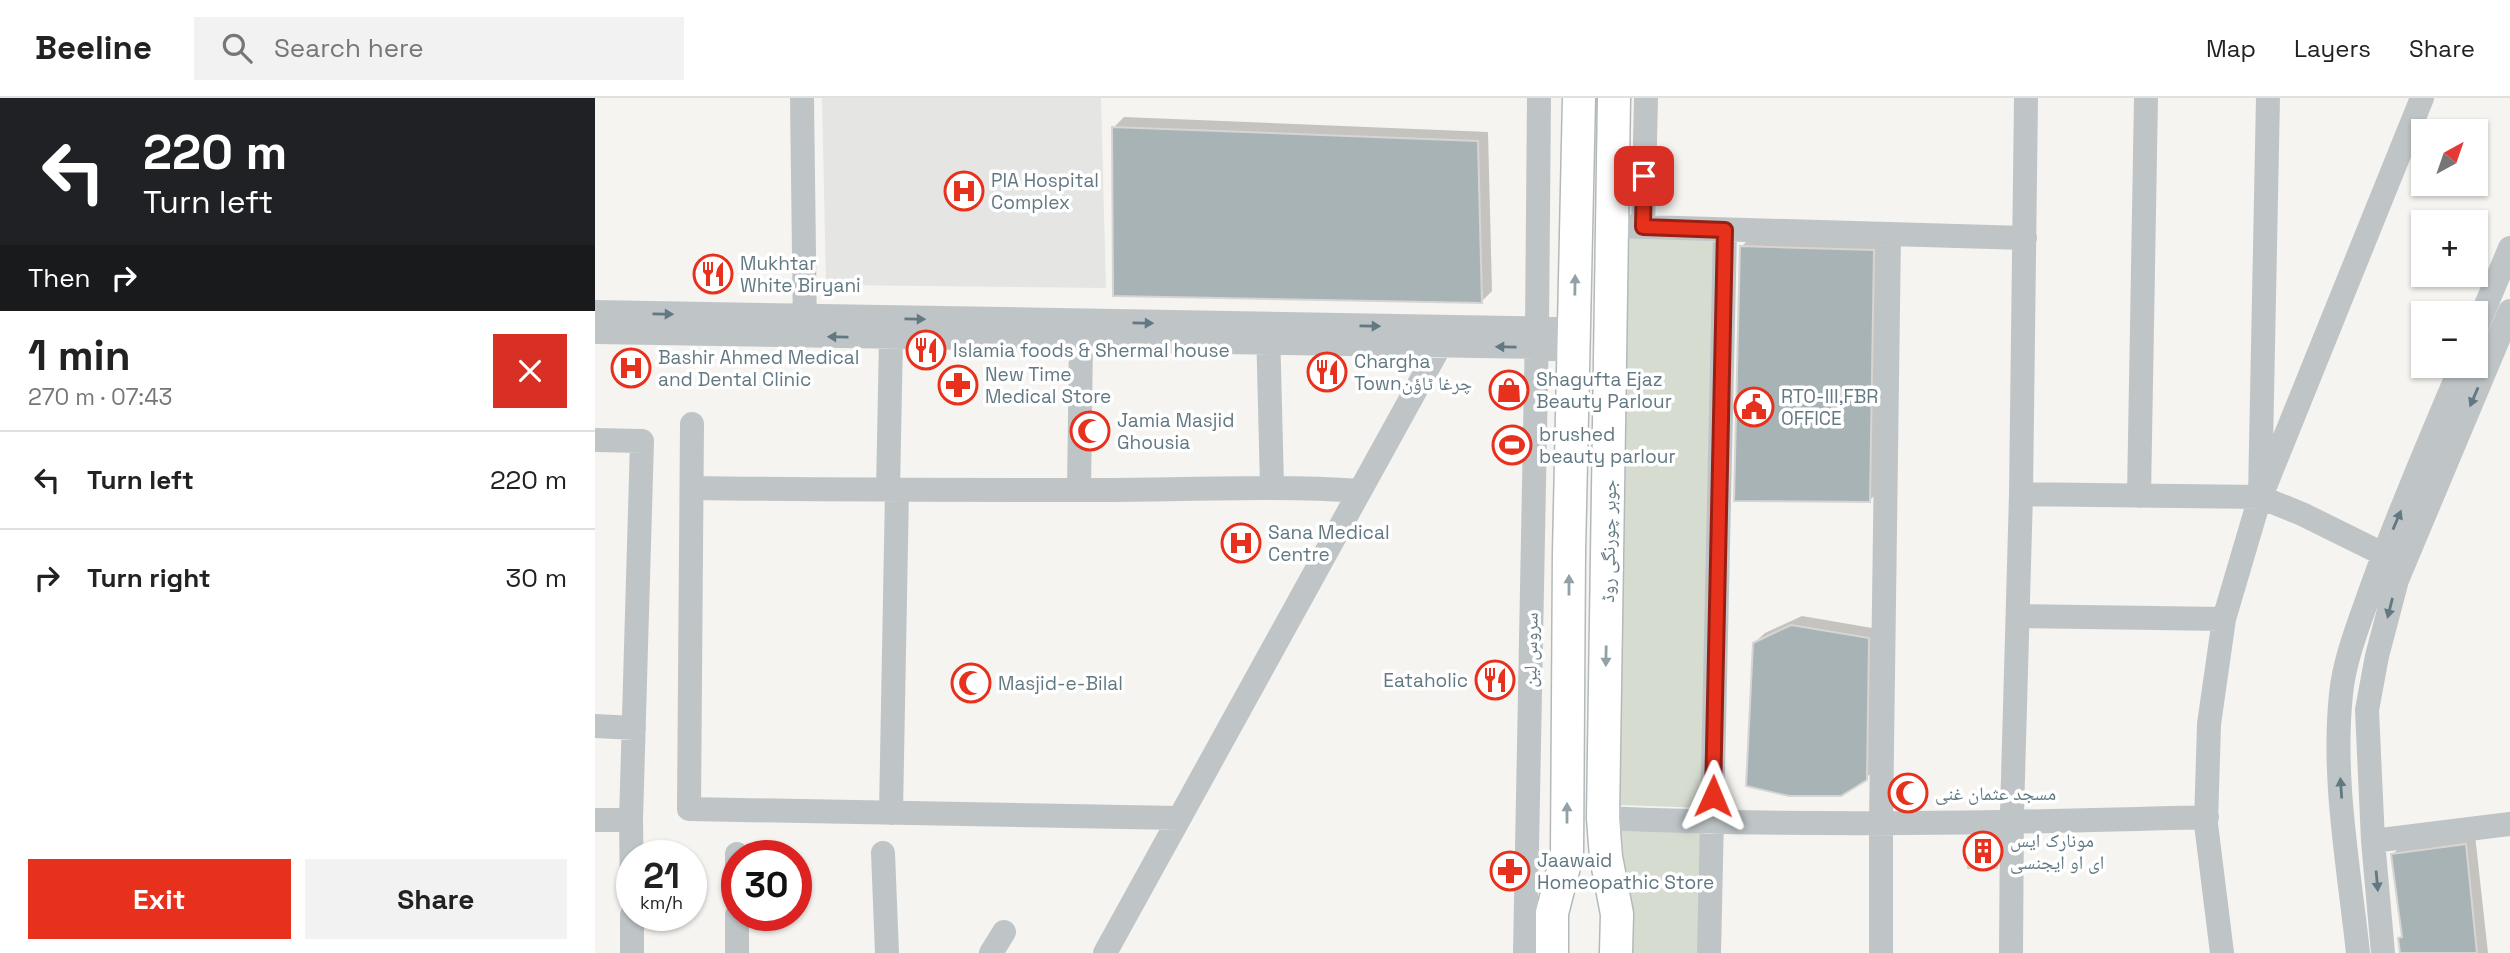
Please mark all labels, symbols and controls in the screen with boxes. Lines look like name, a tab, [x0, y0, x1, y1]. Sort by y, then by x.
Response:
search box	[194, 17, 684, 80]
text: Beeline	[35, 27, 152, 69]
icon: search	[218, 29, 256, 67]
text: Search here	[274, 31, 424, 65]
text: Map	[2206, 33, 2256, 64]
text: Layers	[2294, 33, 2371, 64]
text: Share	[2409, 33, 2475, 64]
north arrow	[2411, 119, 2489, 196]
map controls	[2411, 119, 2488, 378]
text: 220 m	[143, 121, 287, 183]
icon: left	[28, 126, 119, 217]
pin	[1614, 146, 1674, 206]
icon: arrive	[1625, 157, 1663, 195]
place label: PIA Hospital Complex	[991, 168, 1099, 215]
hospital icon: PIA Hospital Complex	[943, 170, 985, 212]
text: Turn left	[143, 182, 273, 222]
button: +	[2411, 210, 2488, 287]
place label: Mukhtar White Biryani	[740, 251, 861, 298]
restaurant icon: Mukhtar White Biryani	[692, 253, 734, 295]
icon: right	[105, 259, 143, 297]
text: Then	[28, 261, 91, 295]
one-way arrow	[1569, 273, 1581, 295]
button: −	[2411, 301, 2488, 378]
one-way arrow	[652, 308, 674, 319]
one-way arrow	[904, 313, 926, 325]
one-way arrow	[1132, 317, 1154, 328]
one-way arrow	[1359, 320, 1381, 332]
text: 1 min	[28, 329, 131, 382]
restaurant icon: Islamia foods & Shermal house	[905, 329, 947, 371]
one-way arrow	[826, 331, 848, 343]
button: close	[493, 334, 567, 408]
place label: Islamia foods & Shermal house	[953, 338, 1230, 363]
one-way arrow	[1495, 341, 1517, 353]
place label: Bashir Ahmed Medical and Dental Clinic	[658, 345, 859, 392]
hospital icon: Bashir Ahmed Medical and Dental Clinic	[610, 347, 652, 389]
place label: Chargha Townچرغا ٹاؤن	[1354, 349, 1472, 396]
restaurant icon: Chargha Townچرغا ٹاؤن	[1306, 351, 1348, 393]
place label: New Time Medical Store	[985, 362, 1111, 409]
pharmacy icon: New Time Medical Store	[937, 364, 979, 406]
place label: Shagufta Ejaz Beauty Parlour	[1536, 367, 1672, 414]
shop icon: Shagufta Ejaz Beauty Parlour	[1488, 369, 1530, 411]
text: 270 m · 07:43	[28, 382, 172, 412]
place label: RTO-III,FBR OFFICE	[1781, 384, 1878, 431]
public building icon: RTO-III,FBR OFFICE	[1733, 386, 1775, 428]
one-way arrow	[2468, 387, 2480, 407]
place label: Jamia Masjid Ghousia	[1117, 408, 1234, 455]
mosque icon: Jamia Masjid Ghousia	[1069, 410, 1111, 452]
place label: brushed beauty parlour	[1539, 422, 1676, 469]
sports icon: brushed beauty parlour	[1491, 424, 1533, 466]
icon: left	[28, 461, 66, 499]
text: Turn left	[87, 463, 194, 497]
text: 220 m	[490, 463, 567, 497]
street label: جوہر چورنگی روڈ	[1595, 479, 1622, 603]
one-way arrow	[2391, 510, 2402, 531]
place label: Sana Medical Centre	[1268, 520, 1390, 567]
hospital icon: Sana Medical Centre	[1220, 522, 1262, 564]
icon: right	[28, 559, 66, 597]
text: Turn right	[87, 561, 211, 595]
text: 30 m	[506, 561, 567, 595]
one-way arrow	[1563, 574, 1575, 596]
one-way arrow	[2384, 598, 2394, 619]
street label: سروس لین	[1517, 612, 1544, 688]
one-way arrow	[1600, 645, 1611, 667]
restaurant icon: Eataholic	[1474, 659, 1516, 701]
mosque icon: Masjid-e-Bilal	[950, 662, 992, 704]
place label: Eataholic	[1383, 668, 1468, 693]
place label: Masjid-e-Bilal	[998, 671, 1123, 696]
position arrow	[1676, 759, 1750, 833]
mosque icon: مسجد عثمان غنی	[1887, 772, 1929, 814]
one-way arrow	[2335, 776, 2346, 798]
place label: مسجد عثمان غنی	[1935, 781, 2056, 806]
one-way arrow	[1561, 802, 1573, 824]
place label: مونارک ایس ای او ایجنسی	[2010, 828, 2104, 875]
building icon: مونارک ایس ای او ایجنسی	[1962, 830, 2004, 872]
speed limit sign: 30	[721, 840, 812, 931]
place label: Jaawaid Homeopathic Store	[1537, 848, 1714, 895]
pharmacy icon: Jaawaid Homeopathic Store	[1489, 850, 1531, 892]
text: 21	[643, 854, 680, 898]
button: Exit	[28, 859, 291, 939]
button: Share	[305, 859, 567, 939]
one-way arrow	[2372, 871, 2383, 893]
text: km/h	[640, 891, 683, 914]

